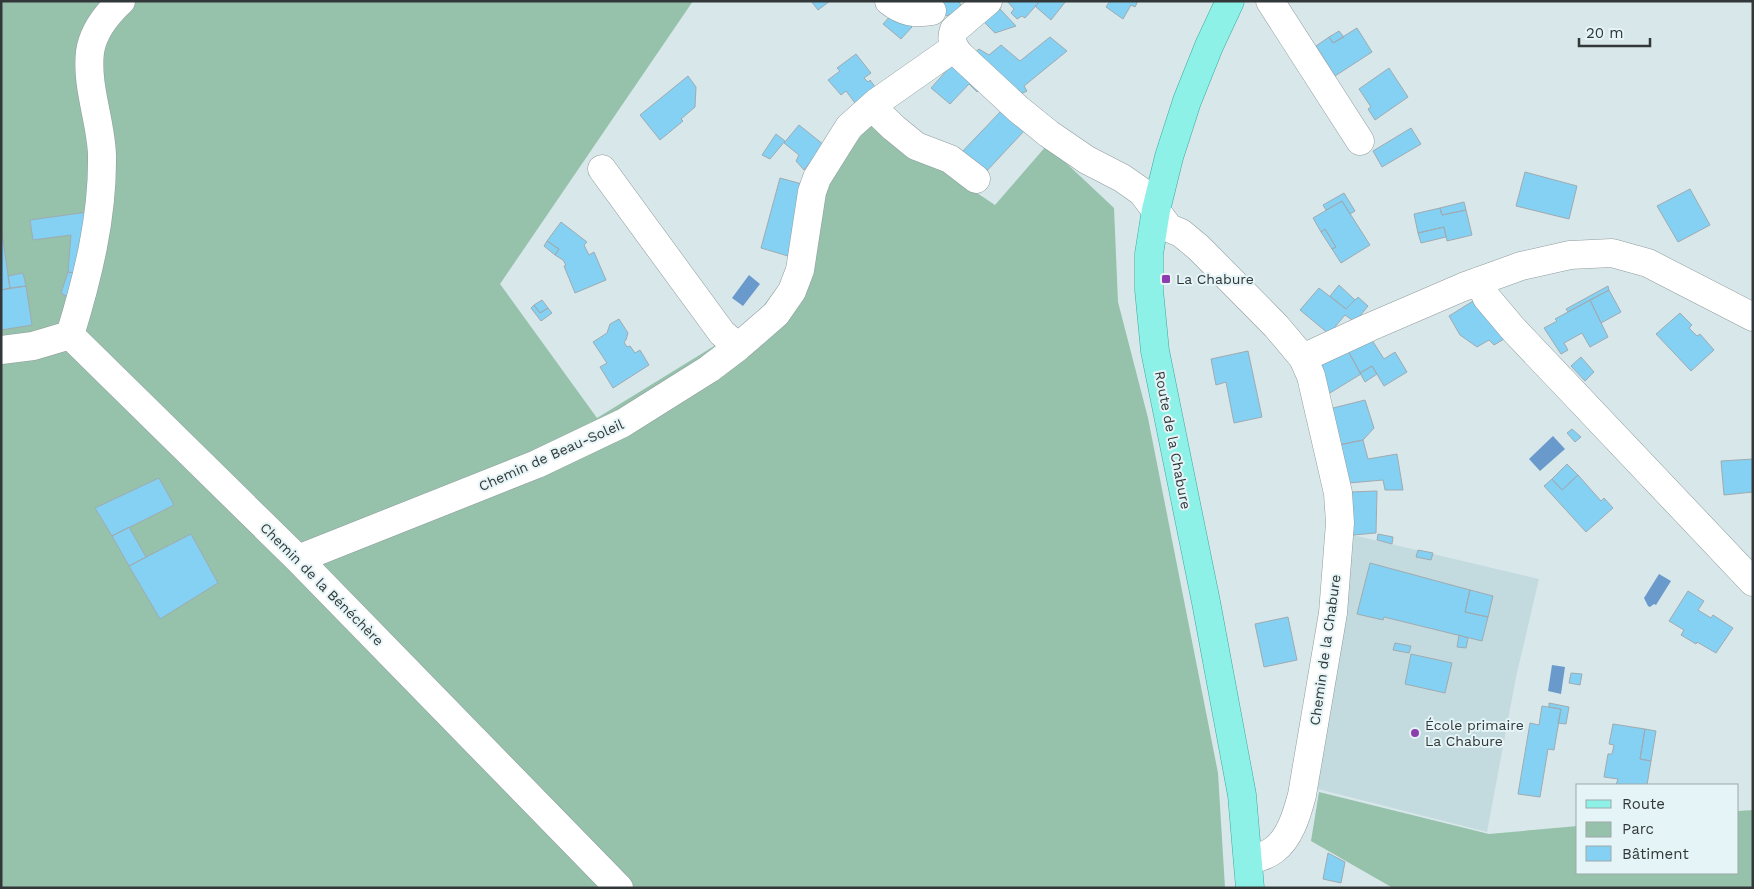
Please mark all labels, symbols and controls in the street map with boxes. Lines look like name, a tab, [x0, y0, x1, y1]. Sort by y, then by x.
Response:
scale bar	[1579, 15, 1650, 47]
text: 20 m	[1586, 24, 1624, 42]
place label: La Chabure	[1176, 271, 1254, 287]
marker: La Chabure	[1160, 273, 1172, 285]
street label: Route de la Chabure	[1152, 370, 1194, 510]
street label: Chemin de Beau-Soleil	[476, 416, 627, 494]
street label: Chemin de la Bénéchère	[257, 519, 387, 649]
street label: Chemin de la Chabure	[1306, 573, 1344, 727]
place label: École primaire La Chabure	[1425, 717, 1524, 749]
marker: École primaire La Chabure	[1409, 727, 1421, 739]
legend	[1576, 784, 1739, 874]
text: Route	[1622, 795, 1665, 813]
text: Parc	[1622, 820, 1654, 838]
text: Bâtiment	[1622, 845, 1689, 863]

